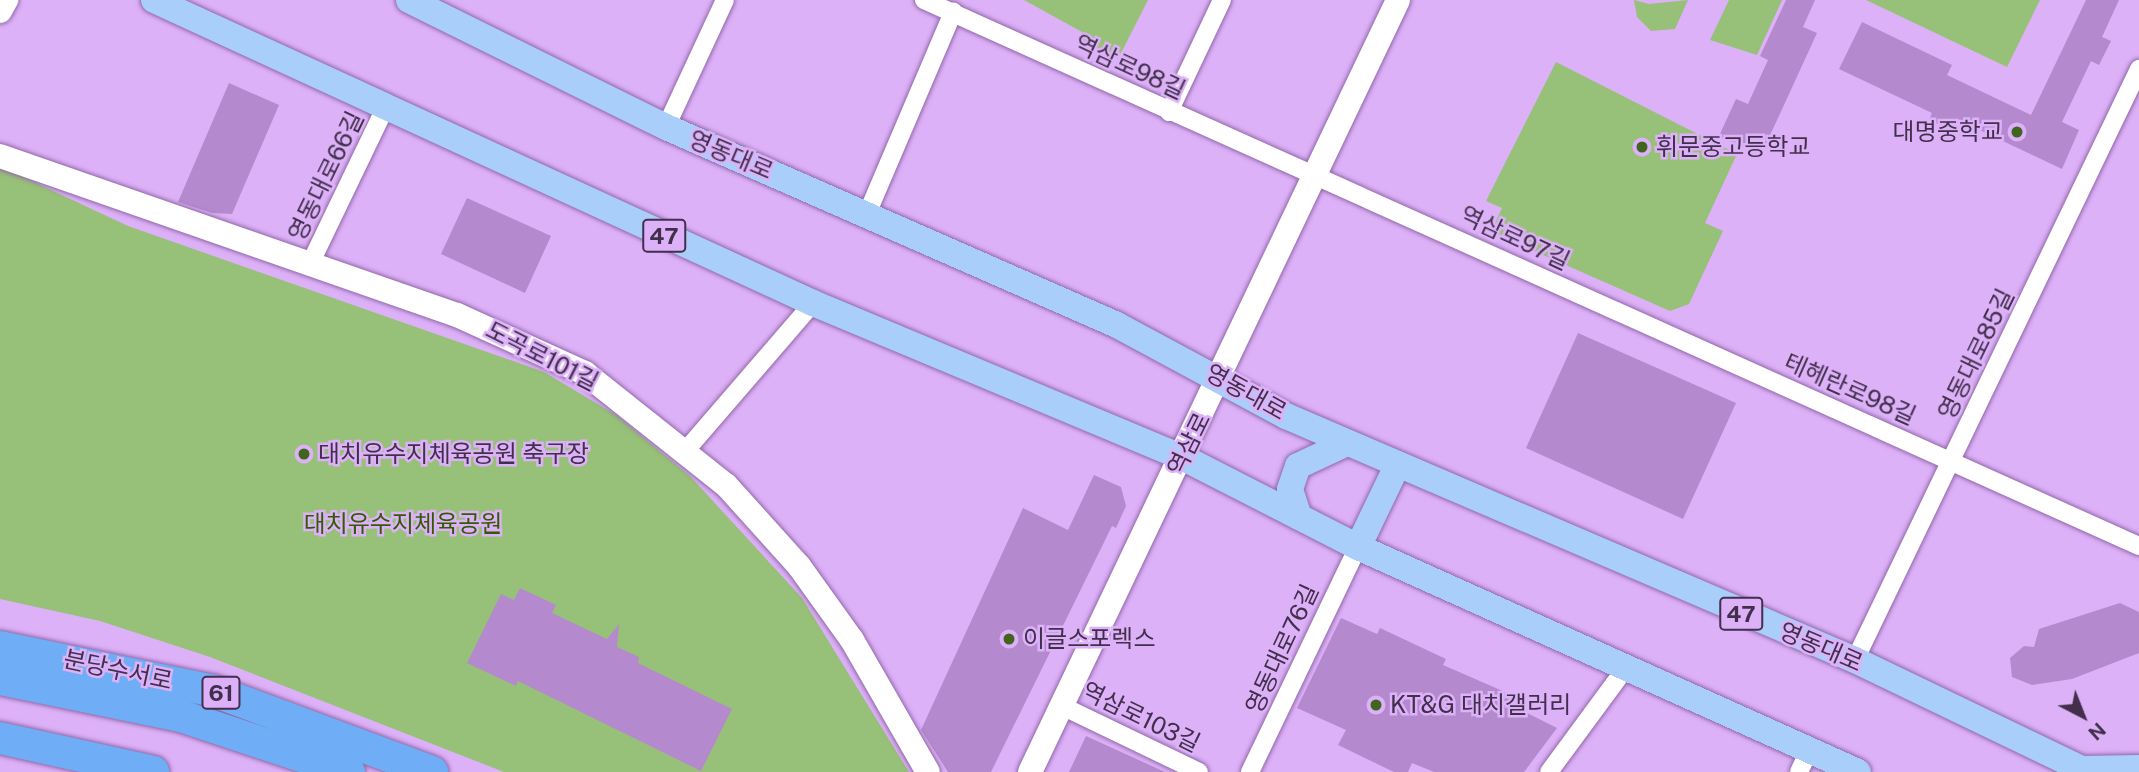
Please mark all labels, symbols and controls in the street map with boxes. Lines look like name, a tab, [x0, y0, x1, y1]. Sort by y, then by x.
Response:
street label: 역삼로98길	[1070, 29, 1190, 105]
street label: 영동대로66길	[282, 107, 370, 245]
place label: 대명중학교	[1893, 118, 2003, 146]
street label: 영동대로	[685, 124, 777, 186]
marker: 대명중학교	[2009, 124, 2025, 140]
place label: 휘문중고등학교	[1656, 133, 1811, 161]
marker: 휘문중고등학교	[1634, 139, 1650, 155]
street label: 역삼로97길	[1456, 200, 1574, 276]
road number: 47	[641, 216, 687, 256]
street label: 영동대로85길	[1932, 284, 2020, 424]
street label: 도곡로101길	[481, 315, 603, 397]
street label: 테헤란로98길	[1780, 347, 1920, 431]
street label: 영동대로	[1200, 358, 1292, 426]
street label: 역삼로	[1162, 408, 1216, 480]
place label: 대치유수지체육공원 축구장	[318, 440, 589, 468]
marker: 대치유수지체육공원 축구장	[296, 446, 312, 462]
park label: 대치유수지체육공원	[304, 510, 502, 538]
street label: 영동대로76길	[1240, 580, 1324, 718]
road number: 47	[1718, 594, 1764, 634]
street label: 영동대로	[1775, 616, 1867, 678]
place label: 이글스포렉스	[1023, 625, 1155, 653]
marker: 이글스포렉스	[1001, 631, 1017, 647]
street label: 분당수서로	[61, 644, 175, 696]
road number: 61	[200, 674, 242, 712]
street label: 역삼로103길	[1077, 676, 1205, 758]
north arrow	[2048, 681, 2118, 751]
place label: KT&G 대치갤러리	[1390, 691, 1571, 719]
marker: KT&G 대치갤러리	[1368, 697, 1384, 713]
text: N	[2084, 718, 2110, 745]

